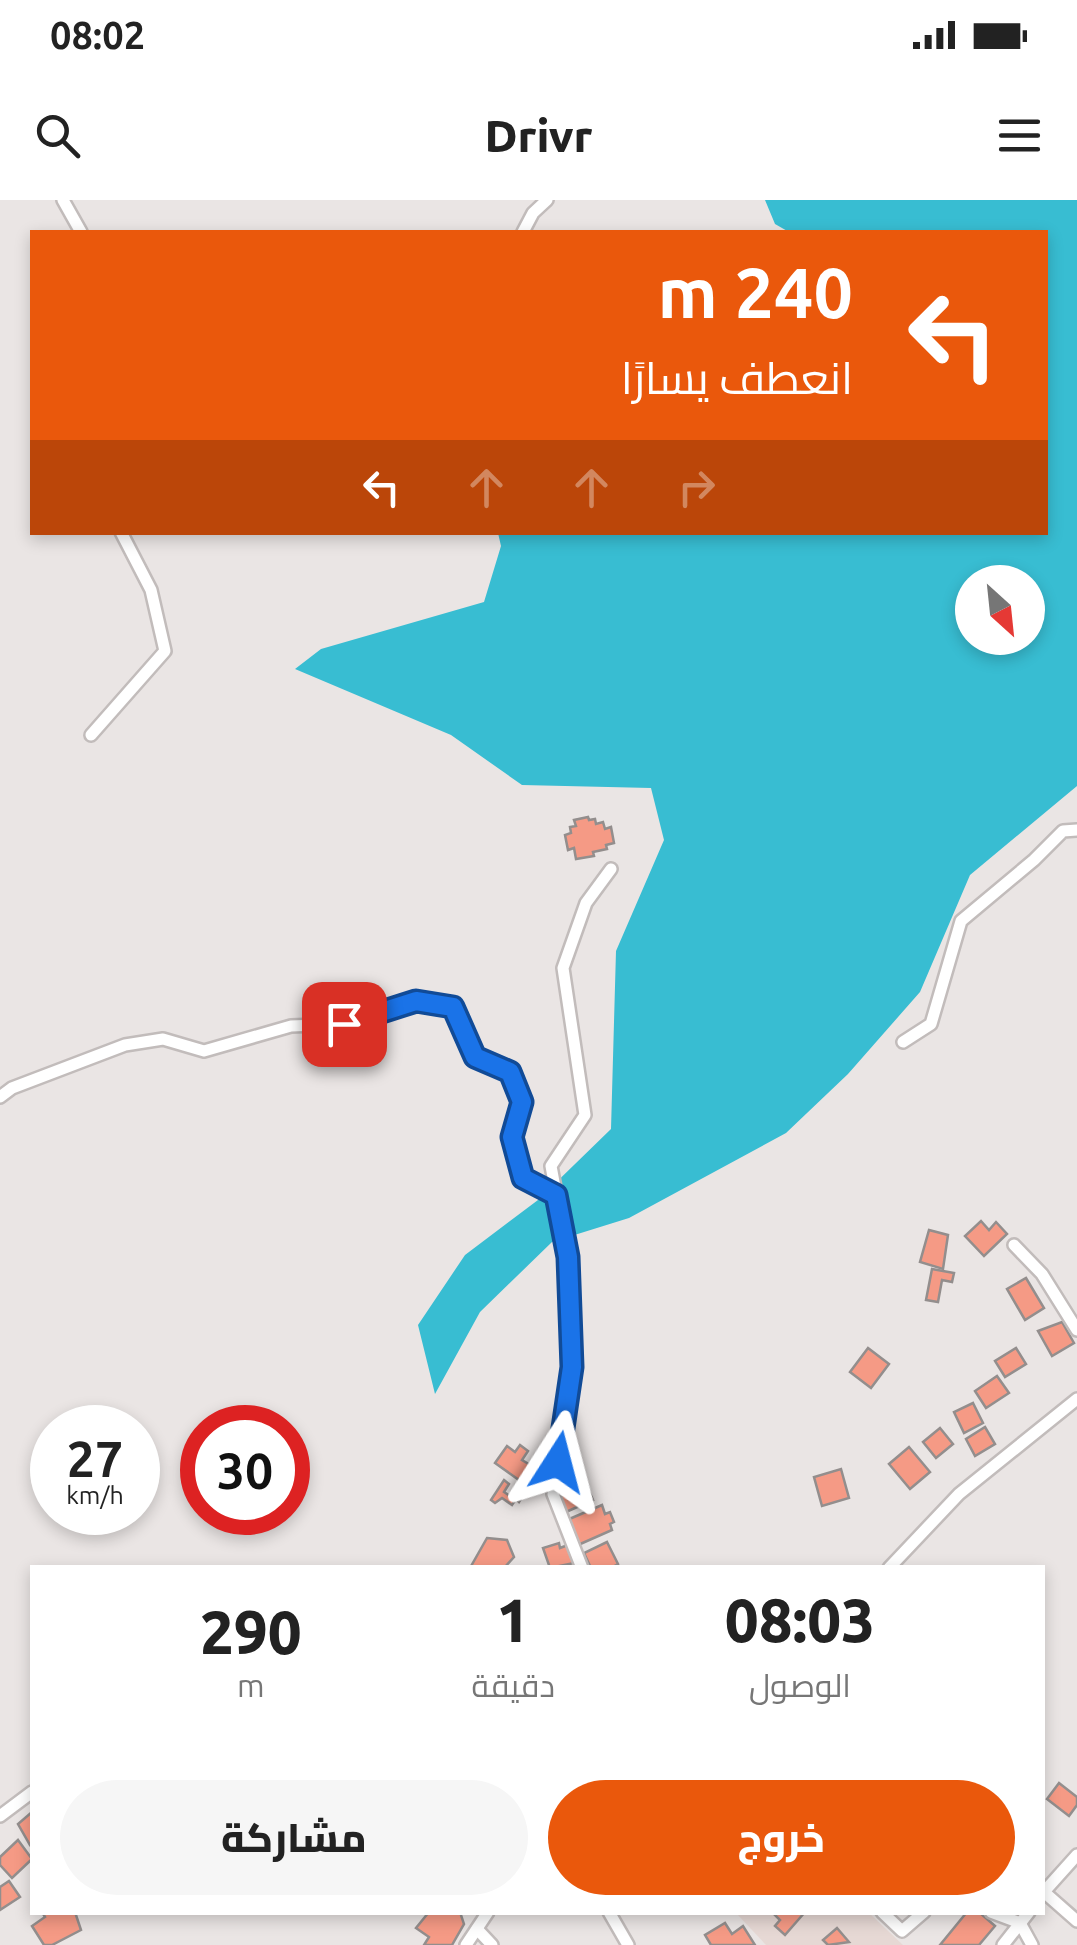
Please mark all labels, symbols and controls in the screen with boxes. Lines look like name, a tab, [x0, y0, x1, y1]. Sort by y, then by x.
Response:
text: 08:02	[50, 14, 145, 56]
icon: search	[30, 108, 85, 163]
icon: menu	[992, 108, 1047, 163]
text: Drivr	[484, 110, 593, 161]
text: 240 m	[658, 253, 853, 331]
icon: left	[888, 270, 1018, 400]
text: انعطف يسارًا	[621, 352, 853, 403]
icon: left	[354, 460, 409, 515]
icon: ahead	[459, 460, 514, 515]
icon: ahead	[564, 460, 619, 515]
icon: right	[669, 460, 724, 515]
north arrow	[955, 565, 1045, 655]
map controls	[955, 565, 1045, 655]
pin	[302, 982, 387, 1067]
icon: arrive	[317, 997, 372, 1052]
speed limit sign: 30	[180, 1405, 310, 1535]
position arrow	[506, 1410, 610, 1514]
text: 27	[67, 1430, 123, 1486]
text: km/h	[66, 1481, 124, 1509]
text: 1	[496, 1586, 530, 1653]
text: 08:03	[725, 1586, 875, 1653]
text: 290	[200, 1598, 302, 1665]
text: m	[237, 1667, 265, 1703]
text: دقيقة	[472, 1667, 555, 1703]
text: الوصول	[749, 1667, 851, 1703]
button: مشاركة	[60, 1780, 528, 1895]
button: خروج	[548, 1780, 1015, 1895]

